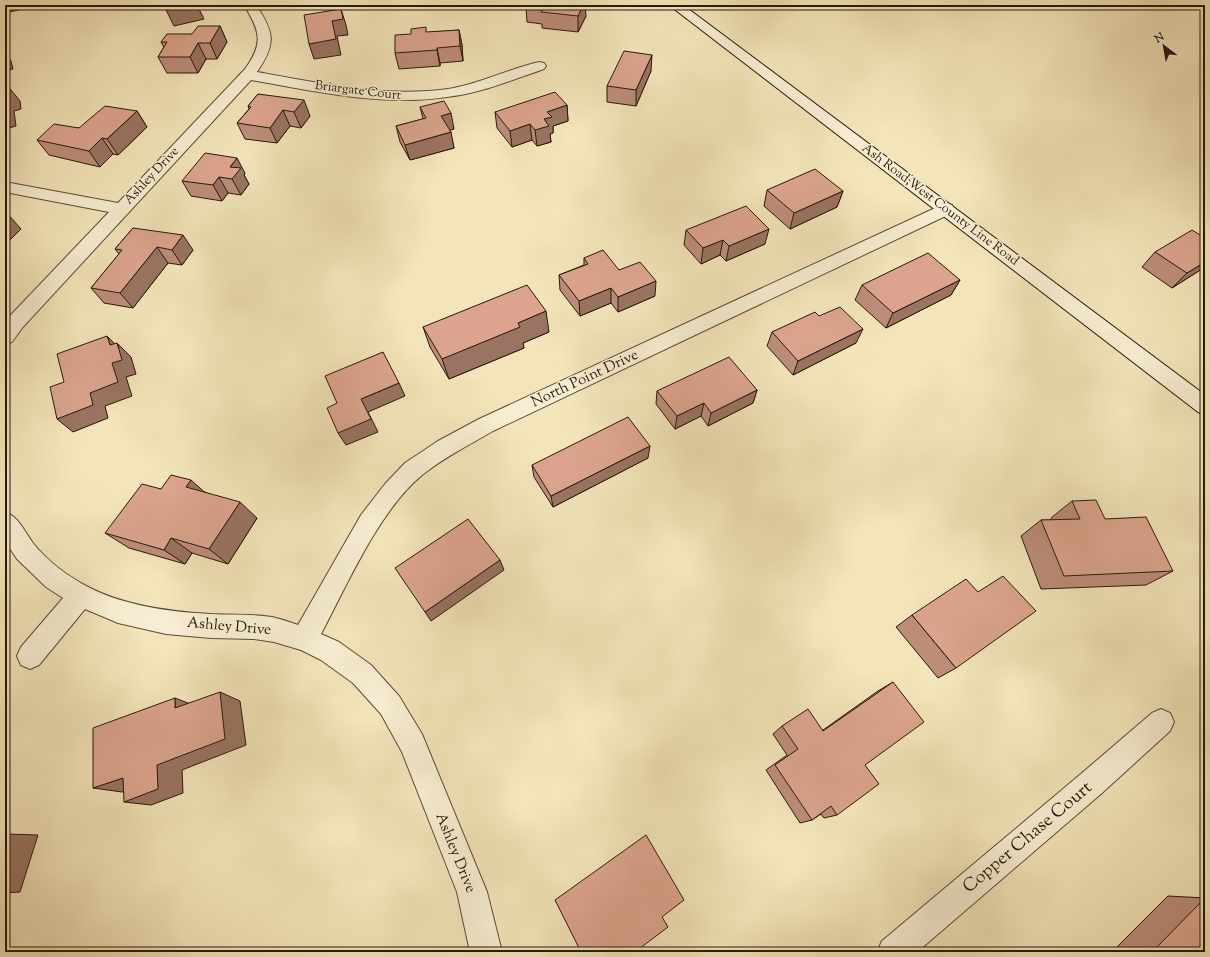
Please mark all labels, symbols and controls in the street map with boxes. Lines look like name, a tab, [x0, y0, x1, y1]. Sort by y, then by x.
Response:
north arrow	[1144, 26, 1184, 66]
text: N	[1151, 29, 1167, 48]
street label: Briargate Court	[314, 77, 403, 105]
street label: Ash Road;West County Line Road	[858, 140, 1023, 270]
street label: Ashley Drive	[120, 143, 184, 209]
street label: North Point Drive	[528, 345, 642, 413]
street label: Ashley Drive	[186, 613, 272, 641]
street label: Copper Chase Court	[957, 776, 1099, 900]
street label: Ashley Drive	[429, 810, 481, 896]

